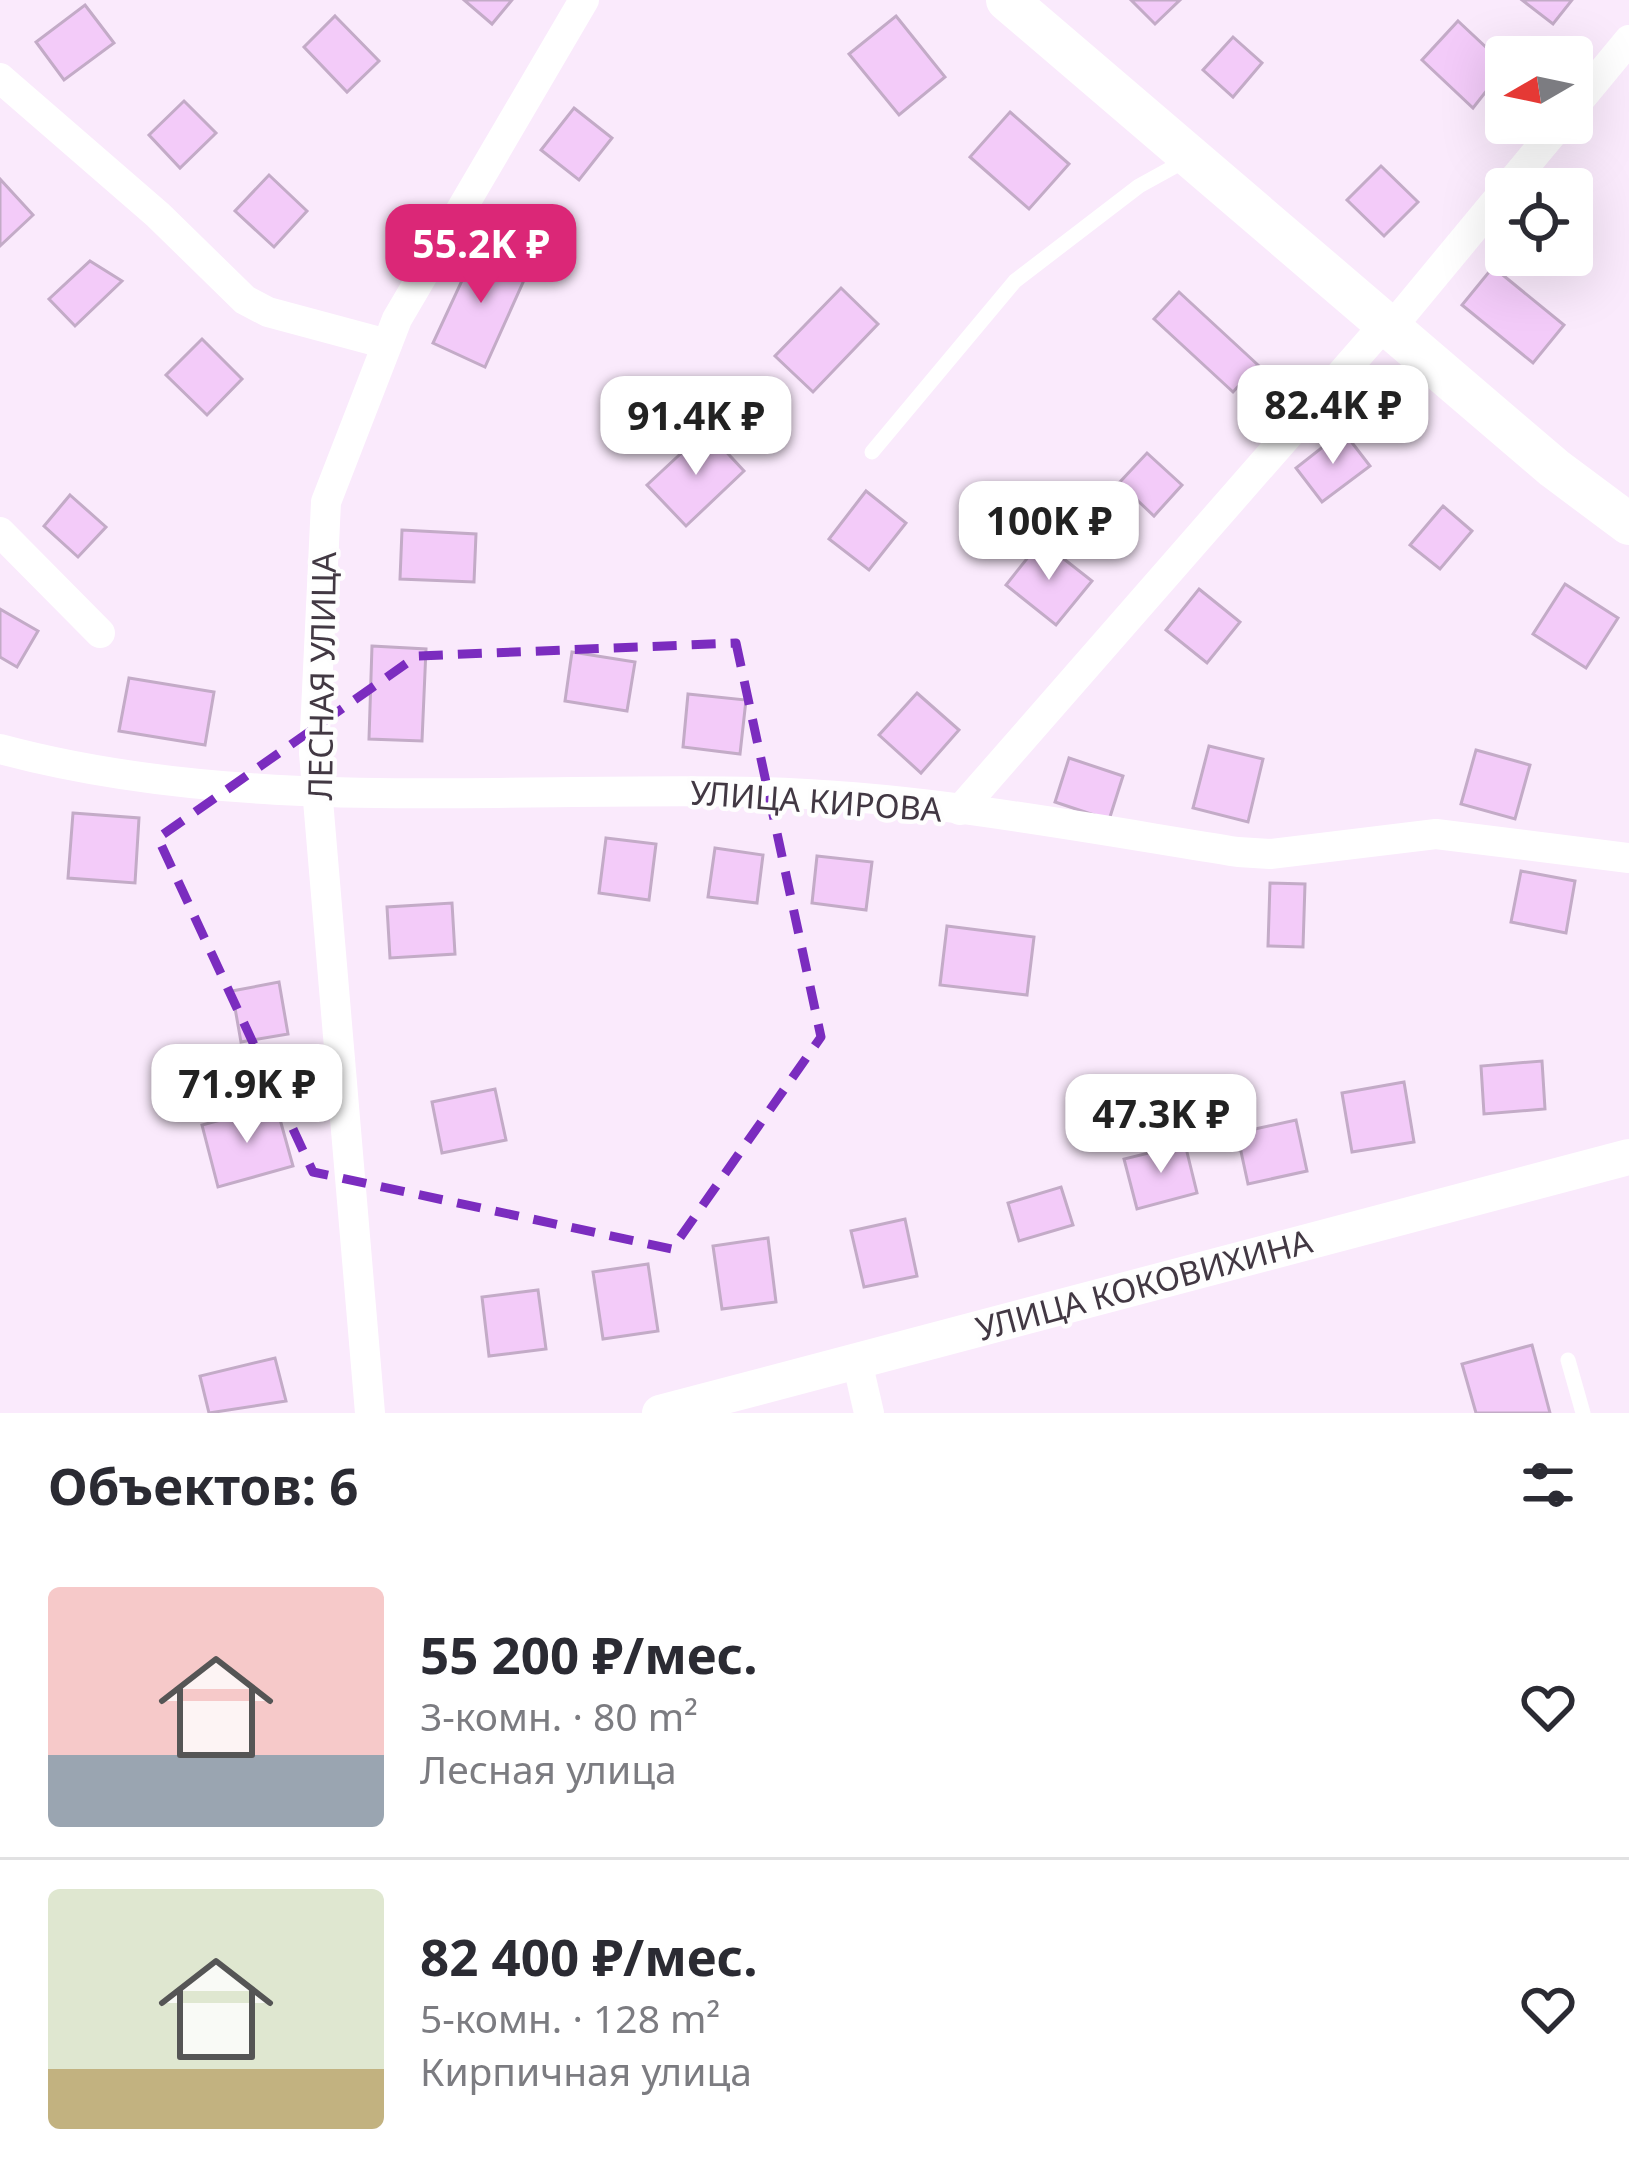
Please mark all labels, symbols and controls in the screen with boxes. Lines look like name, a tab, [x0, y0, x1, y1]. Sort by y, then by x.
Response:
north arrow	[1485, 36, 1593, 144]
map controls	[1485, 36, 1593, 276]
button: locate	[1485, 168, 1593, 276]
pin: 55.2K ₽	[370, 204, 592, 306]
text: 55.2K ₽	[412, 216, 550, 269]
pin: 82.4K ₽	[1222, 365, 1444, 467]
pin: 91.4K ₽	[585, 376, 807, 478]
text: 82.4K ₽	[1264, 377, 1402, 430]
text: 91.4K ₽	[627, 388, 765, 441]
pin: 100K ₽	[951, 481, 1147, 583]
text: 100K ₽	[986, 493, 1112, 546]
street label: ЛЕСНАЯ УЛИЦА	[297, 550, 346, 801]
street label: УЛИЦА КИРОВА	[688, 769, 945, 832]
pin: 71.9K ₽	[136, 1044, 358, 1146]
text: 71.9K ₽	[178, 1056, 316, 1109]
pin: 47.3K ₽	[1050, 1074, 1272, 1176]
text: 47.3K ₽	[1092, 1086, 1230, 1139]
street label: УЛИЦА КОКОВИХИНА	[971, 1218, 1318, 1351]
text: Объектов: 6	[48, 1450, 358, 1520]
icon: filters	[1515, 1452, 1581, 1518]
text: 55 200 ₽/мес.	[420, 1619, 758, 1689]
icon: home	[144, 1635, 288, 1779]
icon: heart	[1515, 1674, 1581, 1740]
text: 3-комн. · 80 m²	[420, 1689, 698, 1742]
text: Лесная улица	[420, 1742, 677, 1795]
text: 82 400 ₽/мес.	[420, 1921, 758, 1991]
icon: home	[144, 1937, 288, 2081]
icon: heart	[1515, 1976, 1581, 2042]
text: 5-комн. · 128 m²	[420, 1991, 720, 2044]
text: Кирпичная улица	[420, 2044, 752, 2097]

